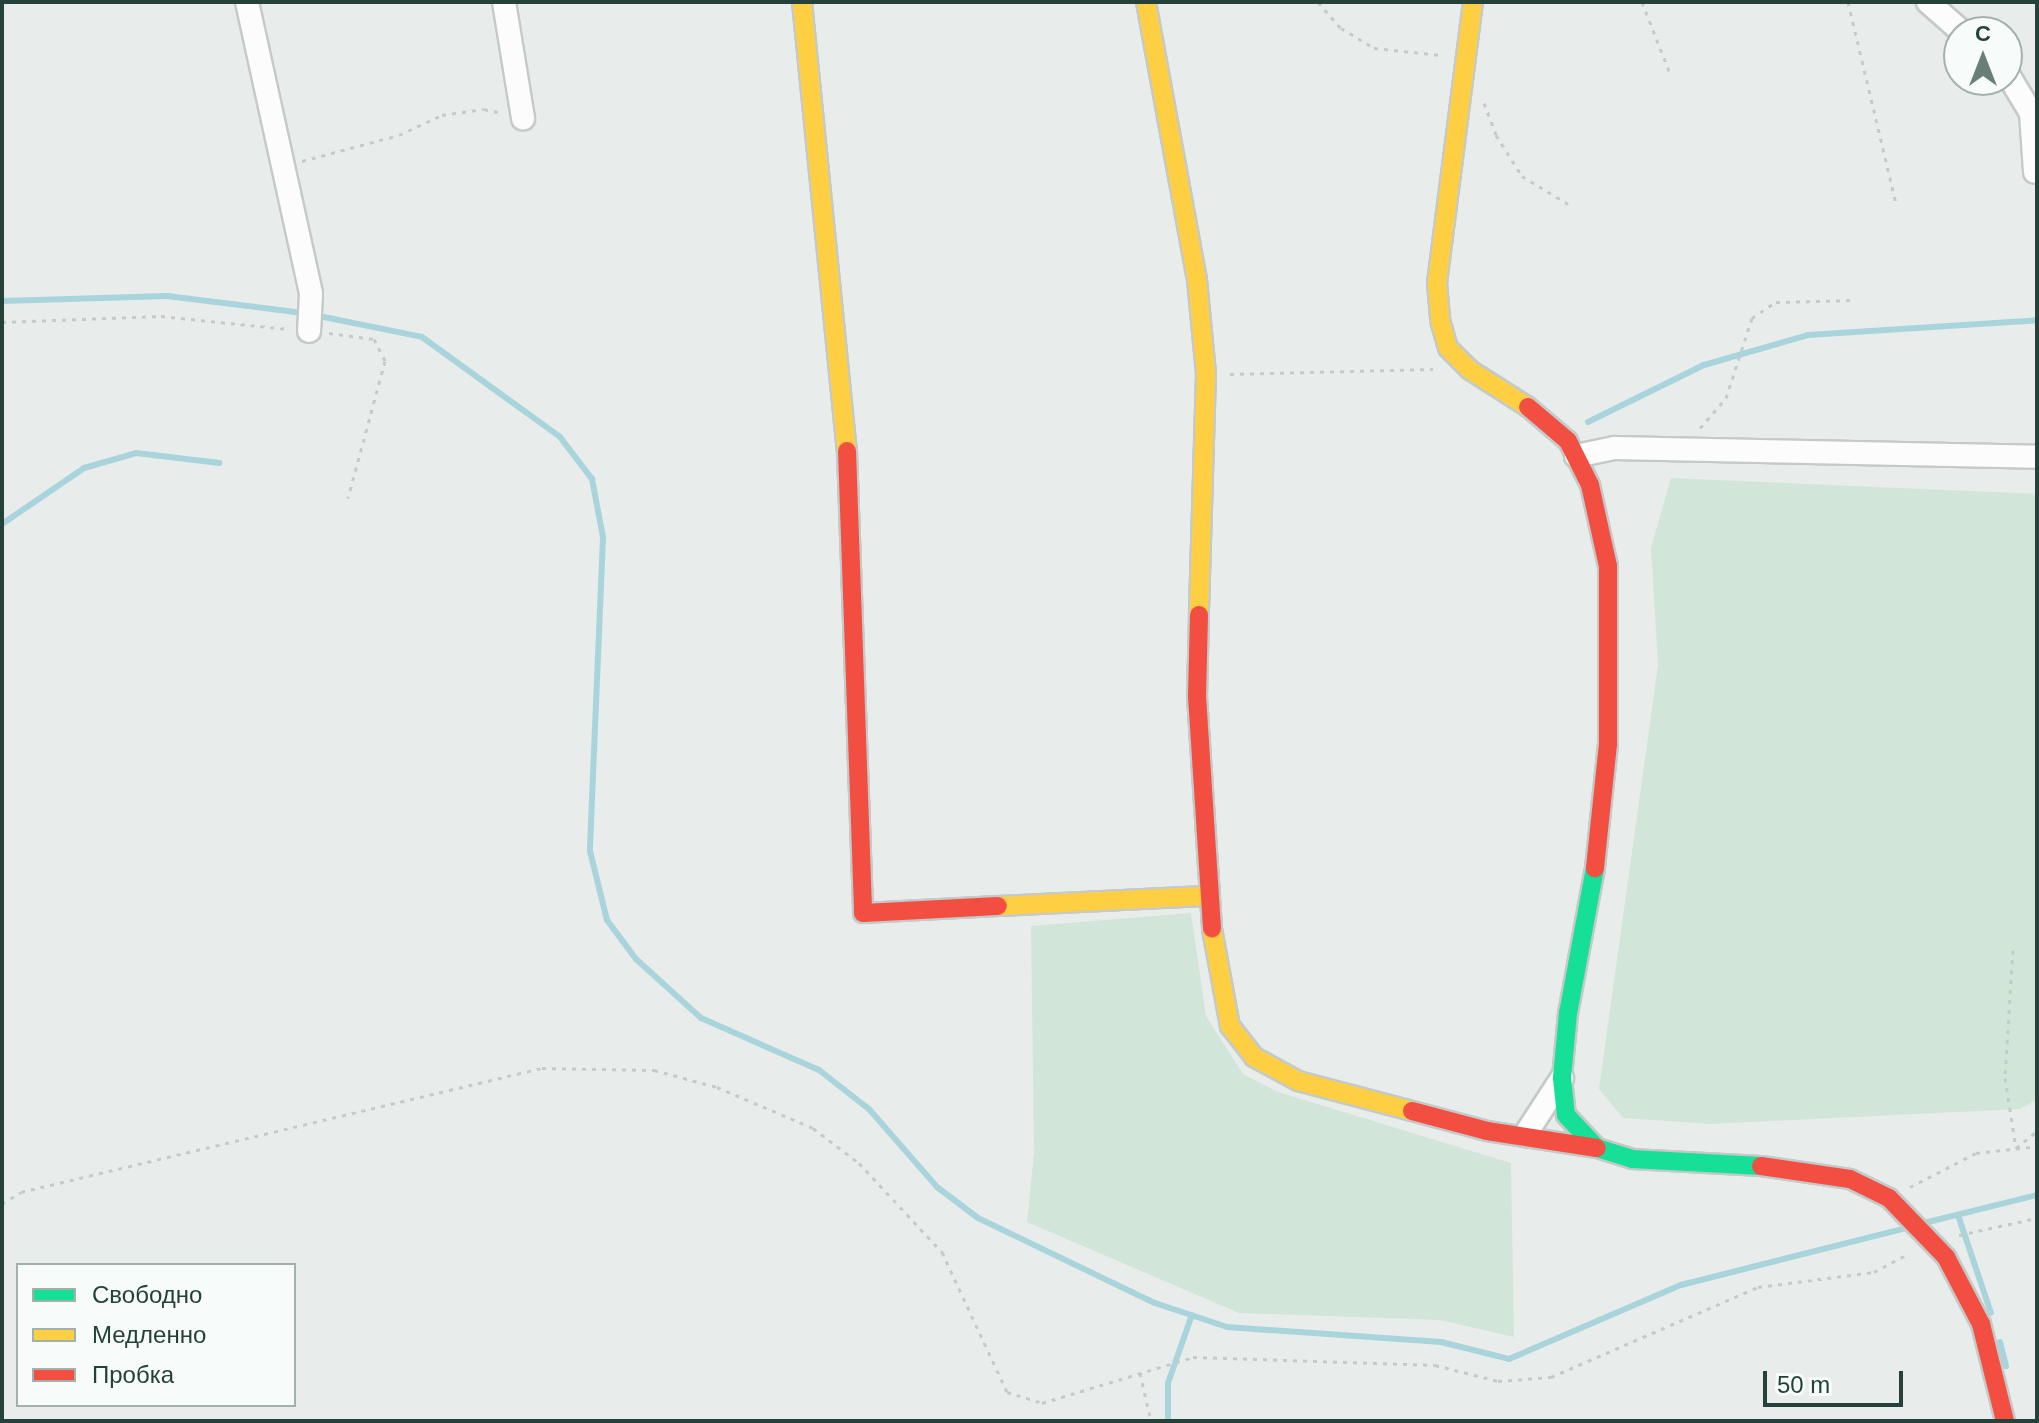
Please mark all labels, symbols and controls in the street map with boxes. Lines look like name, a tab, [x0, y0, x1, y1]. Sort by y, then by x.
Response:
north arrow	[1943, 16, 2023, 96]
text: С	[1975, 21, 1991, 46]
legend	[16, 1263, 296, 1407]
text: Свободно	[92, 1281, 202, 1308]
text: Медленно	[92, 1321, 206, 1348]
scale bar	[1767, 1355, 1907, 1405]
text: Пробка	[92, 1361, 174, 1388]
text: 50 m	[1777, 1371, 1830, 1398]

